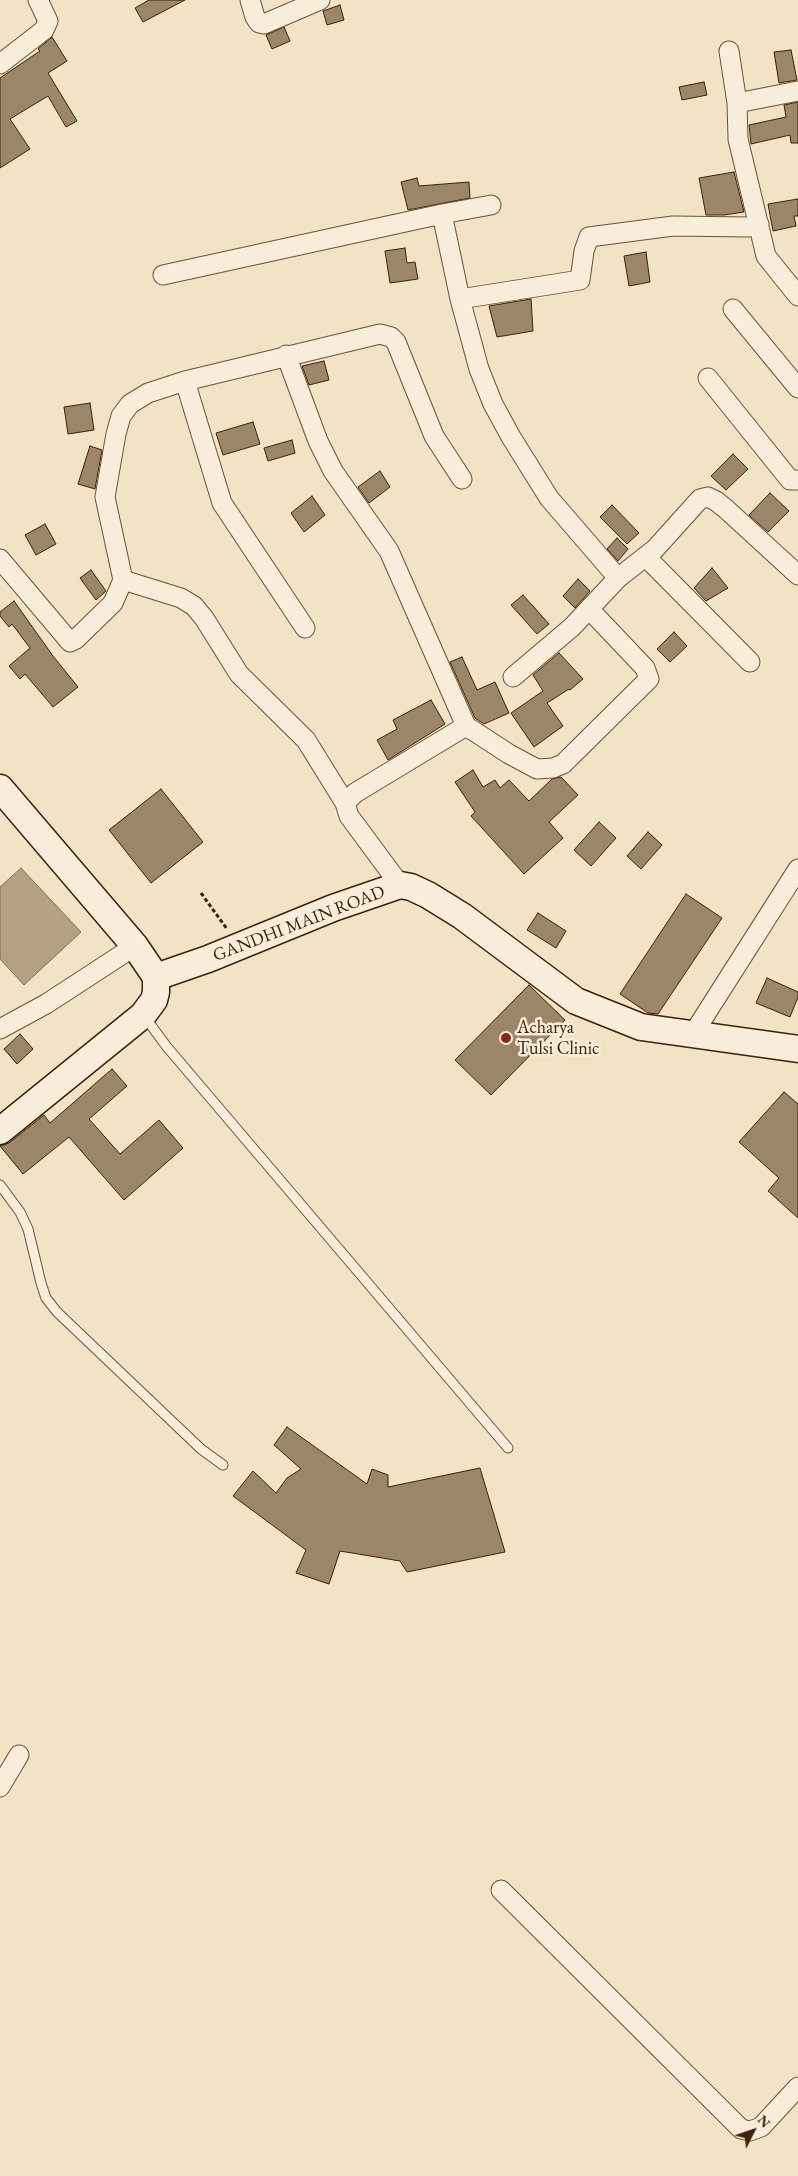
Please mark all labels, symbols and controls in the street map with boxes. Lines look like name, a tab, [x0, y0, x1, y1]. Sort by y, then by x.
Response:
street label: GANDHI MAIN ROAD	[210, 881, 388, 967]
place label: Acharya Tulsi Clinic	[517, 1017, 599, 1060]
marker: Acharya Tulsi Clinic	[499, 1031, 513, 1045]
north arrow	[728, 2106, 778, 2156]
text: N	[754, 2111, 775, 2131]

